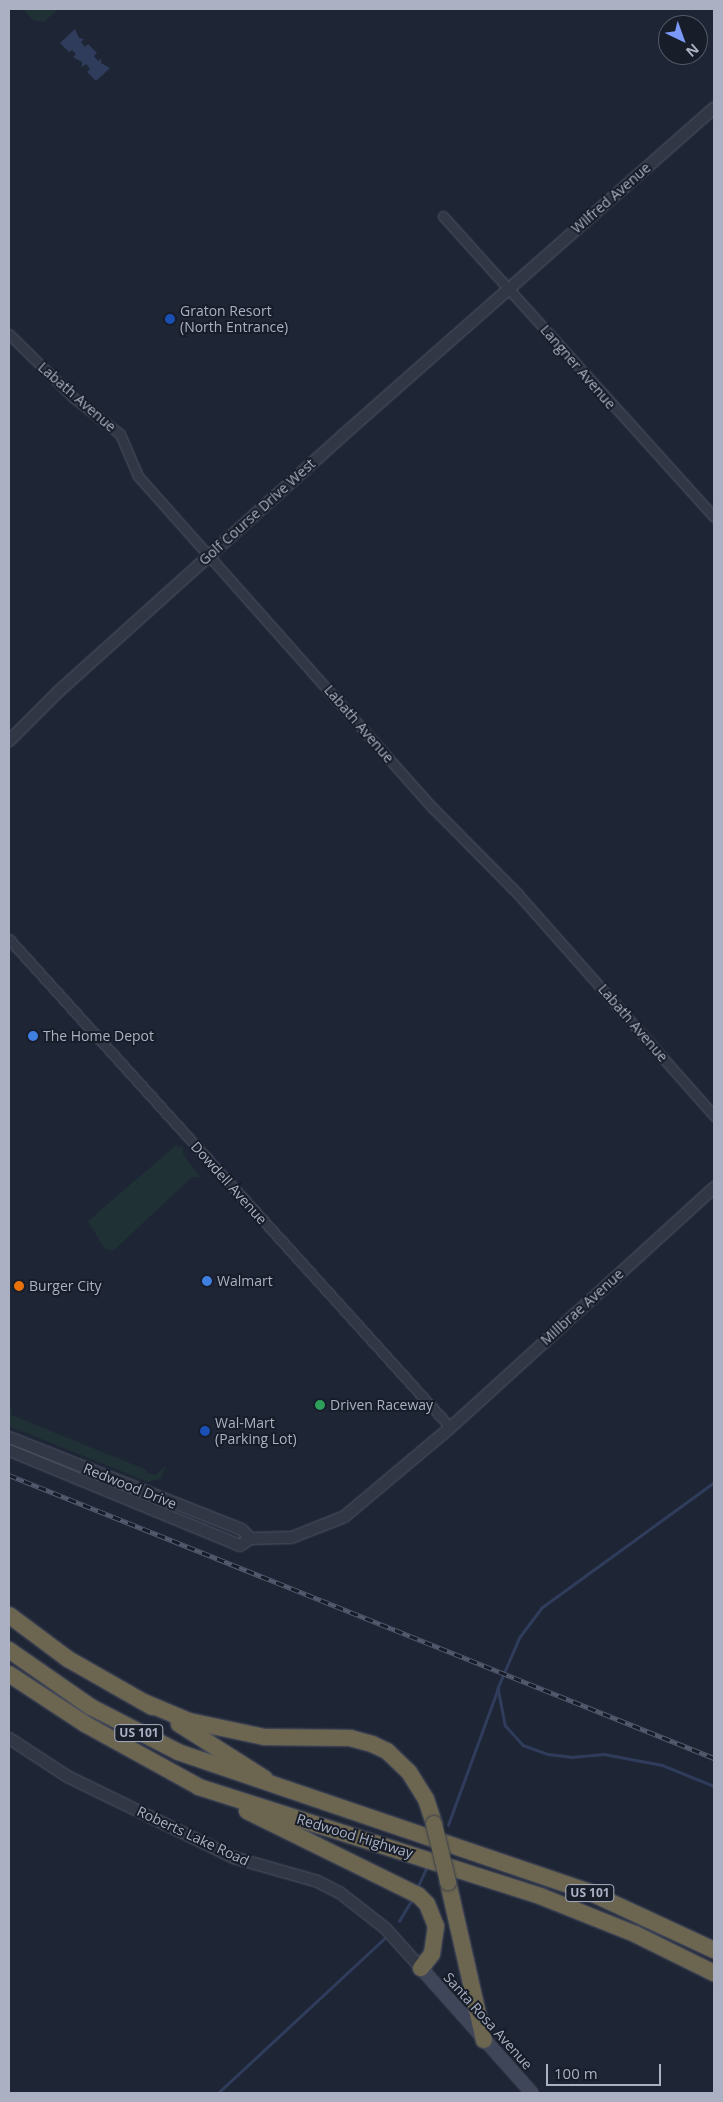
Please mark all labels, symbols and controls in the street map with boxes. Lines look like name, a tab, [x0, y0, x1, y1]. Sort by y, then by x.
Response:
north arrow	[658, 15, 708, 65]
text: N	[682, 40, 703, 62]
street label: Wilfred Avenue	[568, 159, 654, 237]
place label: Graton Resort (North Entrance)	[180, 303, 288, 336]
marker: Graton Resort (North Entrance)	[164, 313, 176, 325]
street label: Langner Avenue	[537, 322, 619, 412]
street label: Labath Avenue	[35, 359, 119, 435]
street label: Golf Course Drive West	[195, 455, 319, 569]
street label: Labath Avenue	[321, 682, 397, 766]
street label: Labath Avenue	[595, 981, 671, 1065]
place label: The Home Depot	[43, 1028, 154, 1044]
marker: The Home Depot	[27, 1030, 39, 1042]
street label: Dowdell Avenue	[188, 1138, 270, 1228]
street label: Millbrae Avenue	[537, 1265, 627, 1349]
place label: Walmart	[217, 1273, 273, 1289]
marker: Walmart	[201, 1275, 213, 1287]
place label: Burger City	[29, 1278, 102, 1294]
marker: Burger City	[13, 1280, 25, 1292]
place label: Driven Raceway	[330, 1397, 433, 1413]
marker: Driven Raceway	[314, 1399, 326, 1411]
place label: Wal-Mart (Parking Lot)	[215, 1415, 297, 1448]
marker: Wal-Mart (Parking Lot)	[199, 1425, 211, 1437]
street label: Redwood Drive	[81, 1460, 179, 1512]
road number: US 101	[114, 1724, 164, 1742]
street label: Roberts Lake Road	[134, 1803, 252, 1869]
street label: Redwood Highway	[295, 1810, 415, 1862]
road number: US 101	[565, 1884, 615, 1902]
street label: Santa Rosa Avenue	[440, 1969, 536, 2073]
scale bar	[548, 2054, 663, 2086]
text: 100 m	[554, 2063, 598, 2083]

